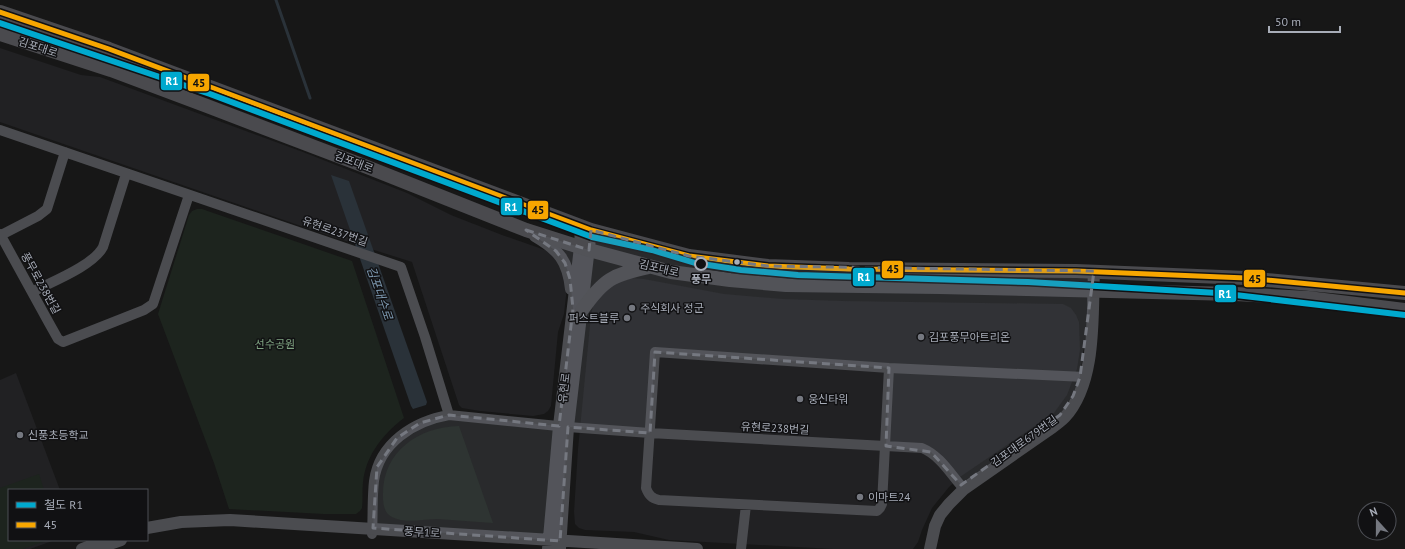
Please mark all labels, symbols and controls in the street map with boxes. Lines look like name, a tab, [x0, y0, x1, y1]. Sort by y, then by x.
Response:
scale bar	[1269, 8, 1340, 34]
text: 50 m	[1275, 14, 1301, 29]
street label: 김포대로	[17, 34, 59, 60]
line badge: R1	[160, 71, 183, 91]
line badge: 45	[187, 73, 210, 92]
text: R1	[166, 74, 178, 88]
text: 45	[193, 76, 205, 90]
street label: 김포대로	[333, 148, 375, 176]
line badge: R1	[500, 197, 523, 216]
text: R1	[505, 200, 517, 214]
line badge: 45	[527, 200, 549, 220]
text: 45	[532, 203, 544, 217]
street label: 유현로237번길	[300, 213, 370, 249]
street label: 풍무로238번길	[18, 250, 64, 316]
street label: 김포대로	[638, 257, 680, 279]
marker: 풍무	[694, 257, 708, 271]
unlabelled marker	[732, 257, 742, 267]
line badge: 45	[881, 260, 904, 279]
text: 45	[887, 262, 899, 276]
water label: 김포대수로	[364, 264, 396, 322]
line badge: R1	[852, 267, 875, 287]
line badge: 45	[1243, 269, 1266, 288]
text: R1	[858, 270, 870, 284]
place label: 풍무	[691, 272, 711, 286]
text: 45	[1249, 272, 1261, 286]
line badge: R1	[1214, 284, 1237, 303]
text: R1	[1219, 287, 1231, 301]
place label: 주식회사 정군	[640, 301, 704, 315]
marker: 주식회사 정군	[627, 303, 637, 313]
place label: 퍼스트블루	[568, 311, 619, 325]
marker: 퍼스트블루	[622, 313, 632, 323]
place label: 김포풍무아트리온	[929, 330, 1010, 344]
marker: 김포풍무아트리온	[916, 332, 926, 342]
park label: 선수공원	[255, 337, 295, 351]
street label: 유현로	[555, 372, 573, 404]
place label: 웅신타워	[808, 392, 848, 406]
marker: 웅신타워	[795, 394, 805, 404]
street label: 김포대로679번길	[988, 412, 1060, 470]
street label: 유현로238번길	[740, 419, 810, 437]
place label: 신풍초등학교	[28, 428, 89, 442]
marker: 신풍초등학교	[15, 430, 25, 440]
legend	[8, 489, 148, 541]
place label: 이마트24	[868, 490, 910, 504]
marker: 이마트24	[855, 492, 865, 502]
text: 철도 R1	[44, 497, 83, 512]
north arrow	[1357, 501, 1397, 541]
text: N	[1368, 504, 1379, 519]
text: 45	[44, 517, 57, 532]
street label: 풍무1로	[403, 524, 441, 540]

